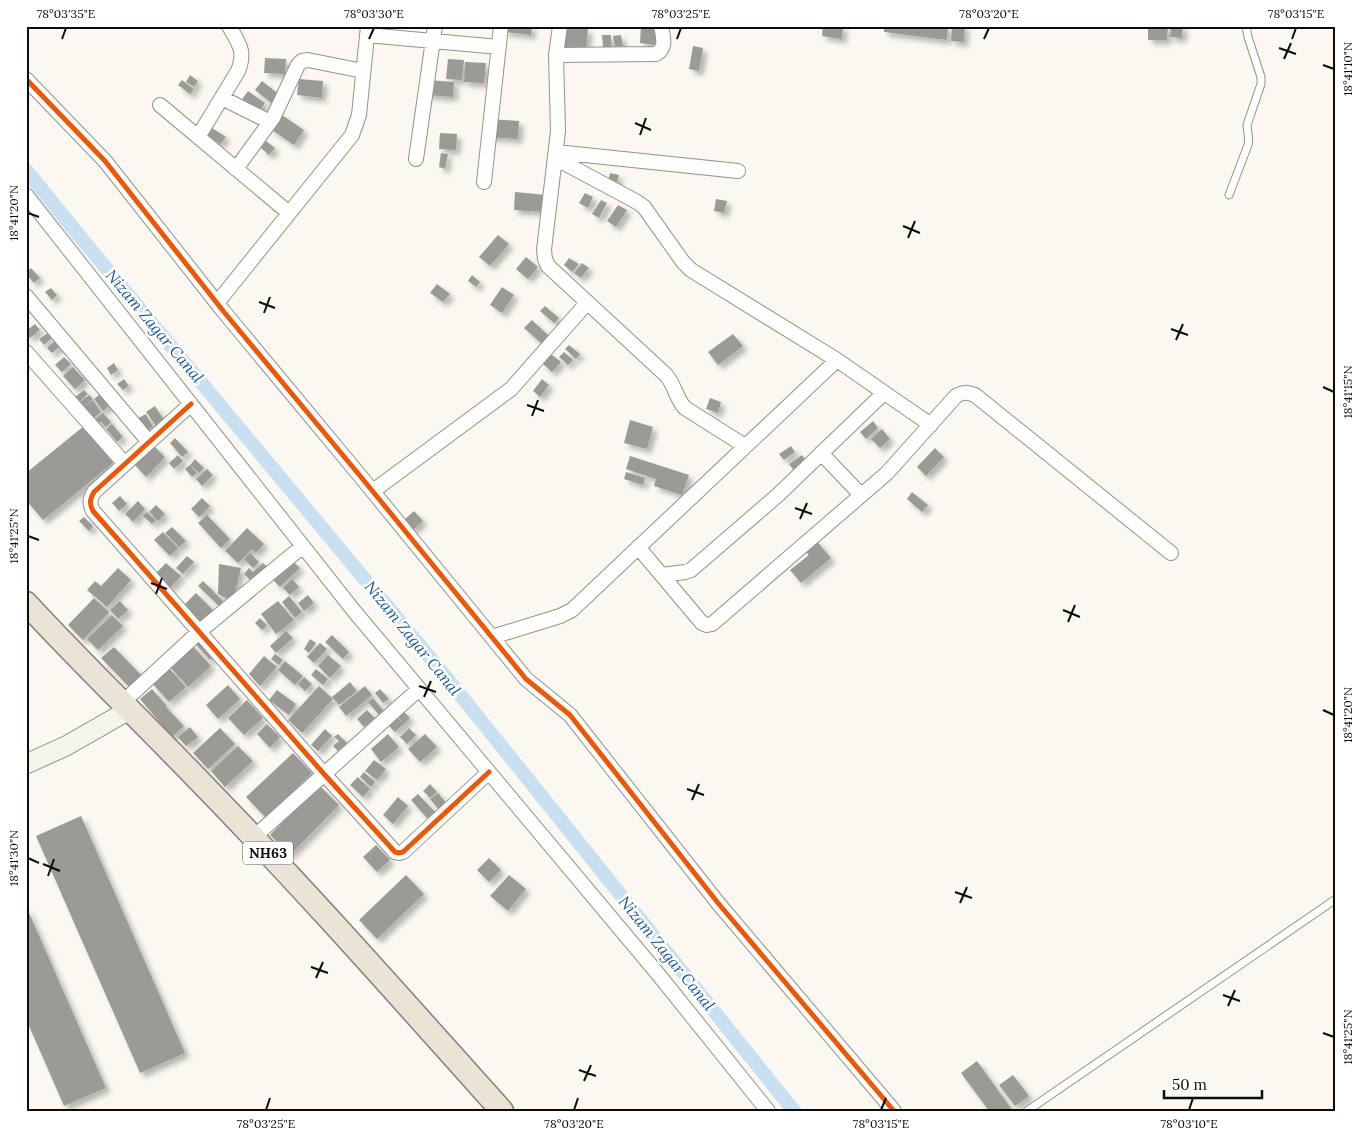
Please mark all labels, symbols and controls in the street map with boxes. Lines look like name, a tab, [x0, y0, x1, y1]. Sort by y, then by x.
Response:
text: 78°03'35"E	[37, 6, 95, 21]
text: 78°03'30"E	[344, 6, 404, 21]
text: 78°03'25"E	[652, 6, 710, 21]
text: 78°03'20"E	[959, 6, 1019, 21]
text: 78°03'15"E	[1268, 6, 1324, 21]
text: 18°41'10"N	[1340, 42, 1355, 96]
text: 18°41'20"N	[6, 185, 21, 241]
water label: Nizam Zagar Canal	[102, 265, 209, 387]
text: 18°41'15"N	[1340, 365, 1355, 419]
text: 18°41'25"N	[6, 508, 21, 564]
water label: Nizam Zagar Canal	[361, 577, 466, 700]
text: 18°41'20"N	[1340, 687, 1355, 743]
text: 18°41'30"N	[6, 830, 21, 886]
road number: NH63	[243, 841, 293, 864]
water label: Nizam Zagar Canal	[615, 892, 720, 1015]
text: 18°41'25"N	[1340, 1009, 1355, 1065]
scale bar	[1164, 1067, 1262, 1099]
text: 50 m	[1172, 1075, 1207, 1094]
text: 78°03'25"E	[237, 1116, 295, 1131]
text: 78°03'20"E	[544, 1116, 604, 1131]
text: 78°03'15"E	[853, 1116, 909, 1131]
text: 78°03'10"E	[1160, 1116, 1218, 1131]

